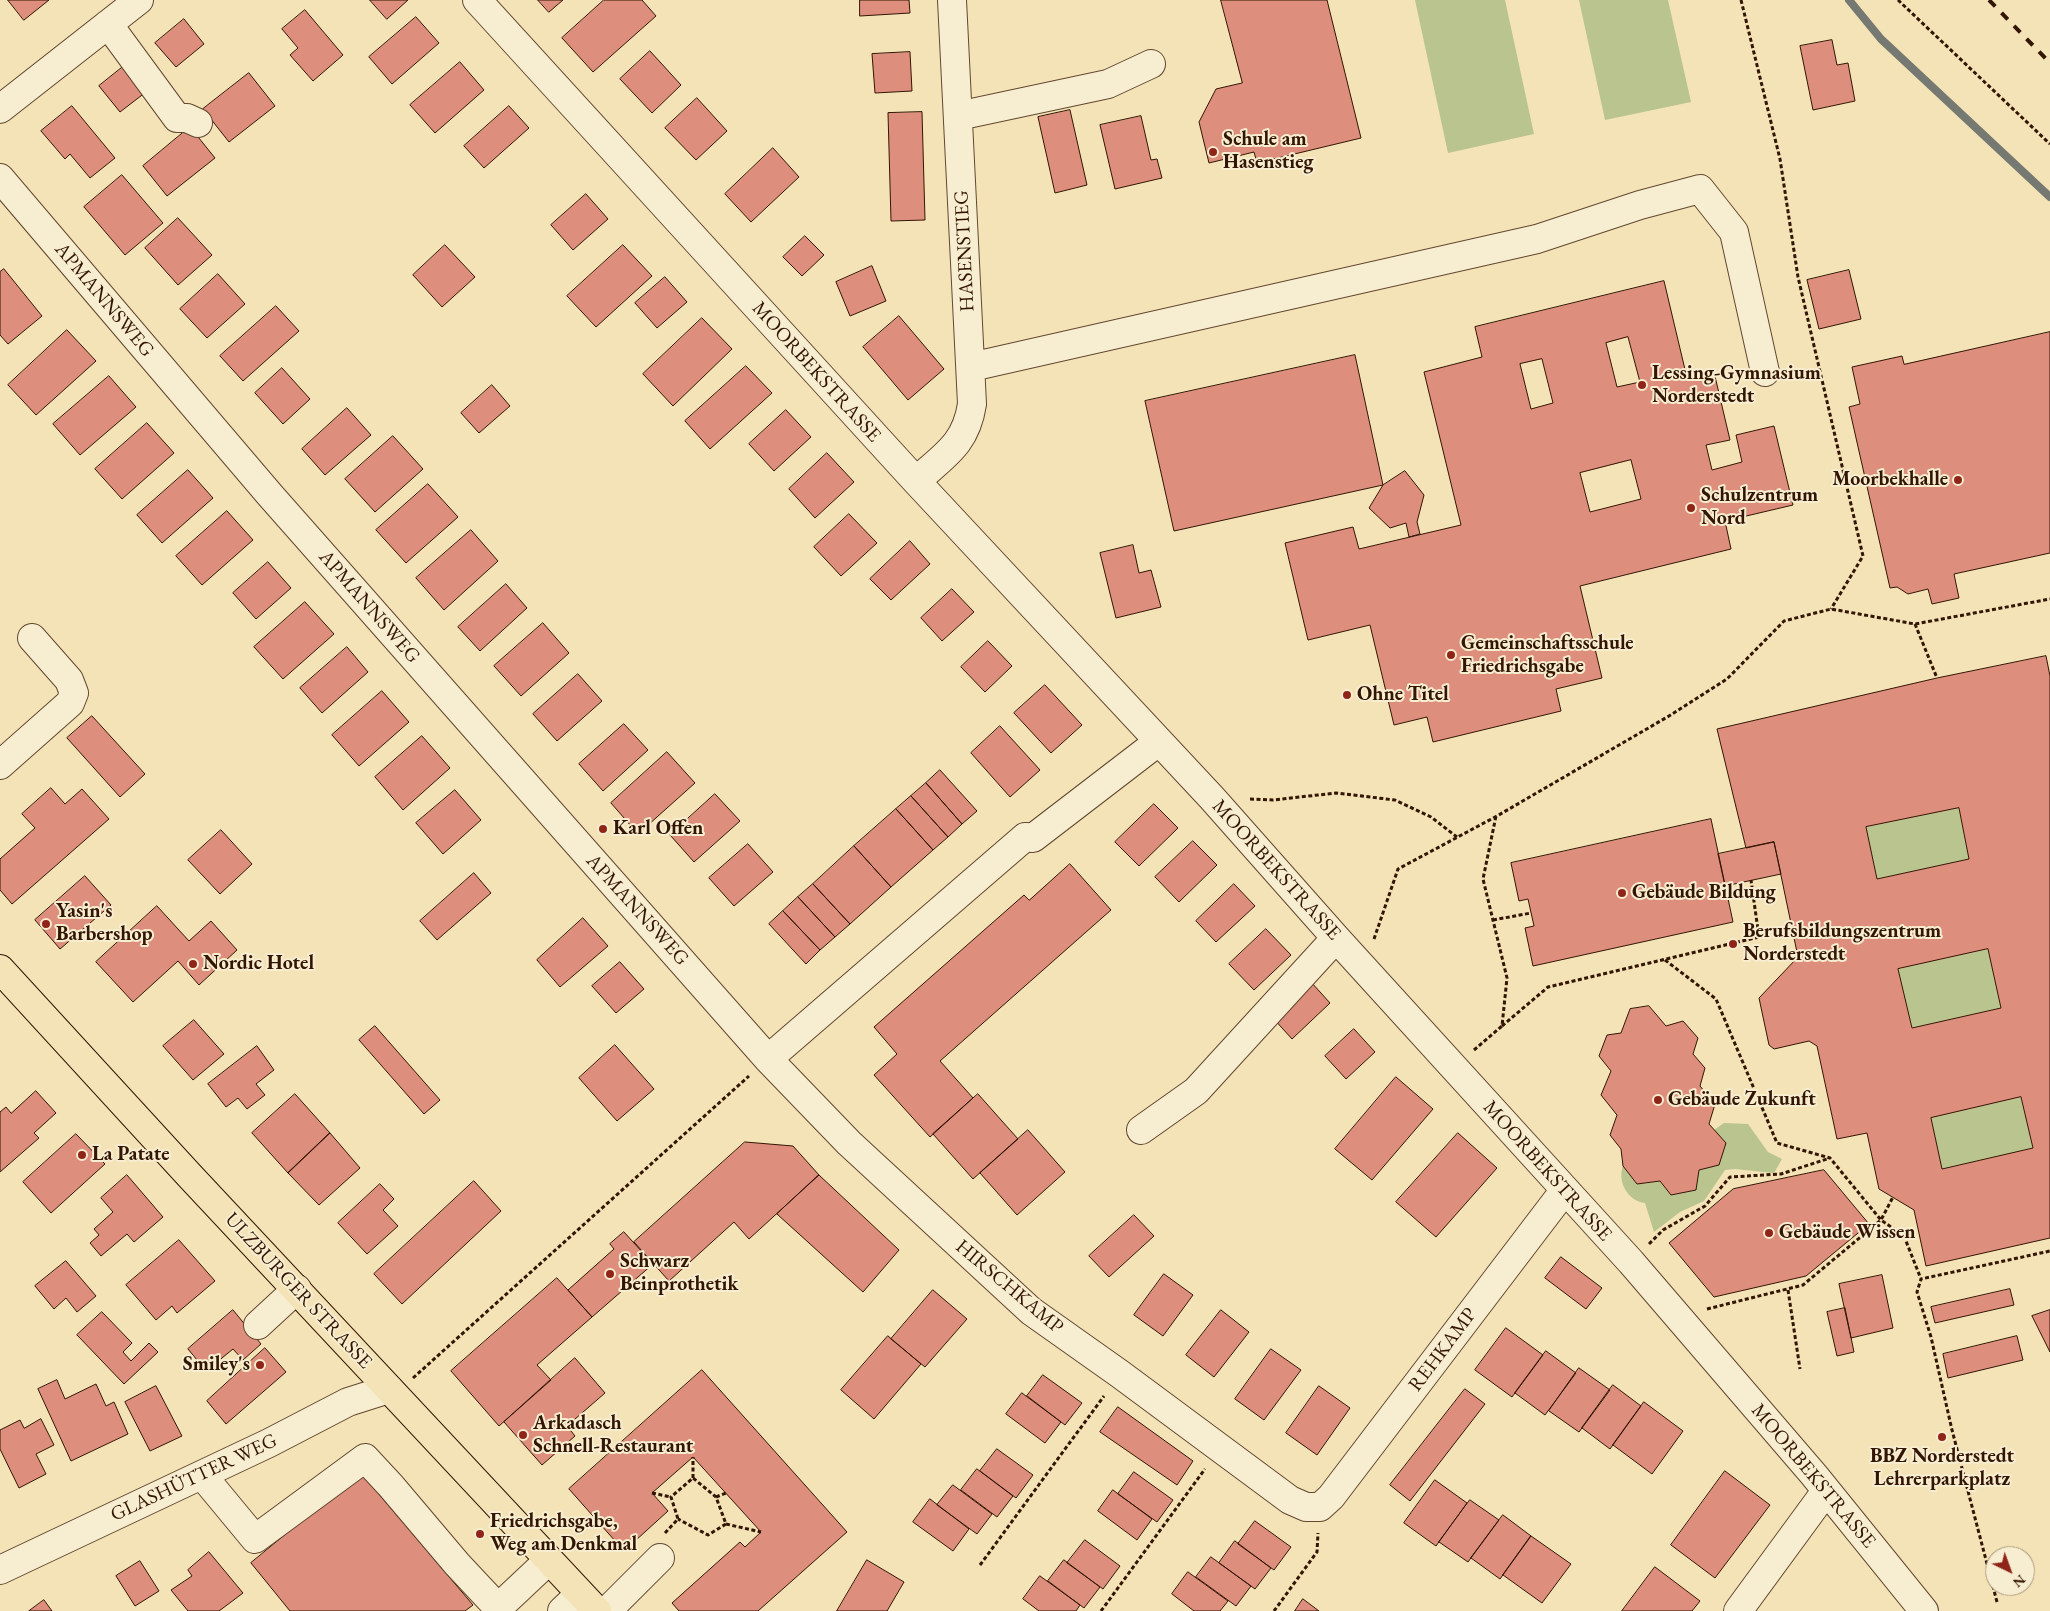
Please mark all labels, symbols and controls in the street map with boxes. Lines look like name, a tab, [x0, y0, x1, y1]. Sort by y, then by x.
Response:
place label: Schule am Hasenstieg	[1223, 128, 1314, 175]
marker: Schule am Hasenstieg	[1207, 146, 1219, 158]
street label: HASENSTIEG	[950, 190, 980, 312]
street label: APMANNSWEG	[49, 238, 159, 362]
street label: MOORBEKSTRASSE	[747, 297, 885, 447]
place label: Lessing-Gymnasium Norderstedt	[1652, 362, 1821, 409]
marker: Lessing-Gymnasium Norderstedt	[1636, 379, 1648, 391]
place label: Moorbekhalle	[1832, 468, 1948, 492]
marker: Moorbekhalle	[1952, 474, 1964, 486]
place label: Schulzentrum Nord	[1701, 484, 1818, 531]
marker: Schulzentrum Nord	[1685, 502, 1697, 514]
street label: APMANNSWEG	[313, 546, 425, 668]
place label: Gemeinschaftsschule Friedrichsgabe	[1461, 632, 1634, 679]
marker: Gemeinschaftsschule Friedrichsgabe	[1445, 649, 1457, 661]
place label: Ohne Titel	[1357, 683, 1449, 707]
marker: Ohne Titel	[1341, 689, 1353, 701]
street label: MOORBEKSTRASSE	[1207, 795, 1345, 945]
place label: Karl Offen	[613, 817, 703, 841]
marker: Karl Offen	[597, 823, 609, 835]
street label: APMANNSWEG	[581, 849, 693, 971]
place label: Gebäude Bildung	[1632, 881, 1776, 905]
marker: Gebäude Bildung	[1616, 887, 1628, 899]
place label: Yasin's Barbershop	[56, 900, 152, 947]
marker: Yasin's Barbershop	[40, 918, 52, 930]
place label: Berufsbildungszentrum Norderstedt	[1743, 920, 1941, 967]
marker: Berufsbildungszentrum Norderstedt	[1727, 938, 1739, 950]
place label: Nordic Hotel	[203, 952, 314, 976]
marker: Nordic Hotel	[187, 958, 199, 970]
place label: Gebäude Zukunft	[1668, 1088, 1816, 1112]
marker: Gebäude Zukunft	[1652, 1094, 1664, 1106]
street label: MOORBEKSTRASSE	[1478, 1096, 1616, 1246]
place label: La Patate	[92, 1143, 170, 1167]
marker: La Patate	[76, 1149, 88, 1161]
street label: ULZBURGER STRASSE	[219, 1208, 377, 1374]
place label: Gebäude Wissen	[1779, 1221, 1916, 1245]
marker: Gebäude Wissen	[1763, 1227, 1775, 1239]
street label: HIRSCHKAMP	[950, 1235, 1068, 1339]
place label: Schwarz Beinprothetik	[620, 1250, 738, 1297]
marker: Schwarz Beinprothetik	[604, 1268, 616, 1280]
street label: REHKAMP	[1404, 1304, 1482, 1396]
place label: Smiley's	[183, 1353, 250, 1377]
marker: Smiley's	[254, 1359, 266, 1371]
street label: MOORBEKSTRASSE	[1746, 1399, 1880, 1553]
place label: Arkadasch Schnell-Restaurant	[533, 1412, 693, 1459]
street label: GLASHÜTTER WEG	[107, 1429, 281, 1527]
marker: Arkadasch Schnell-Restaurant	[517, 1429, 529, 1441]
marker: BBZ Norderstedt Lehrerparkplatz	[1936, 1431, 1948, 1443]
place label: BBZ Norderstedt Lehrerparkplatz	[1870, 1445, 2014, 1492]
place label: Friedrichsgabe, Weg am Denkmal	[490, 1510, 637, 1557]
marker: Friedrichsgabe, Weg am Denkmal	[474, 1528, 486, 1540]
north arrow	[1985, 1546, 2035, 1596]
text: N	[2009, 1571, 2030, 1592]

